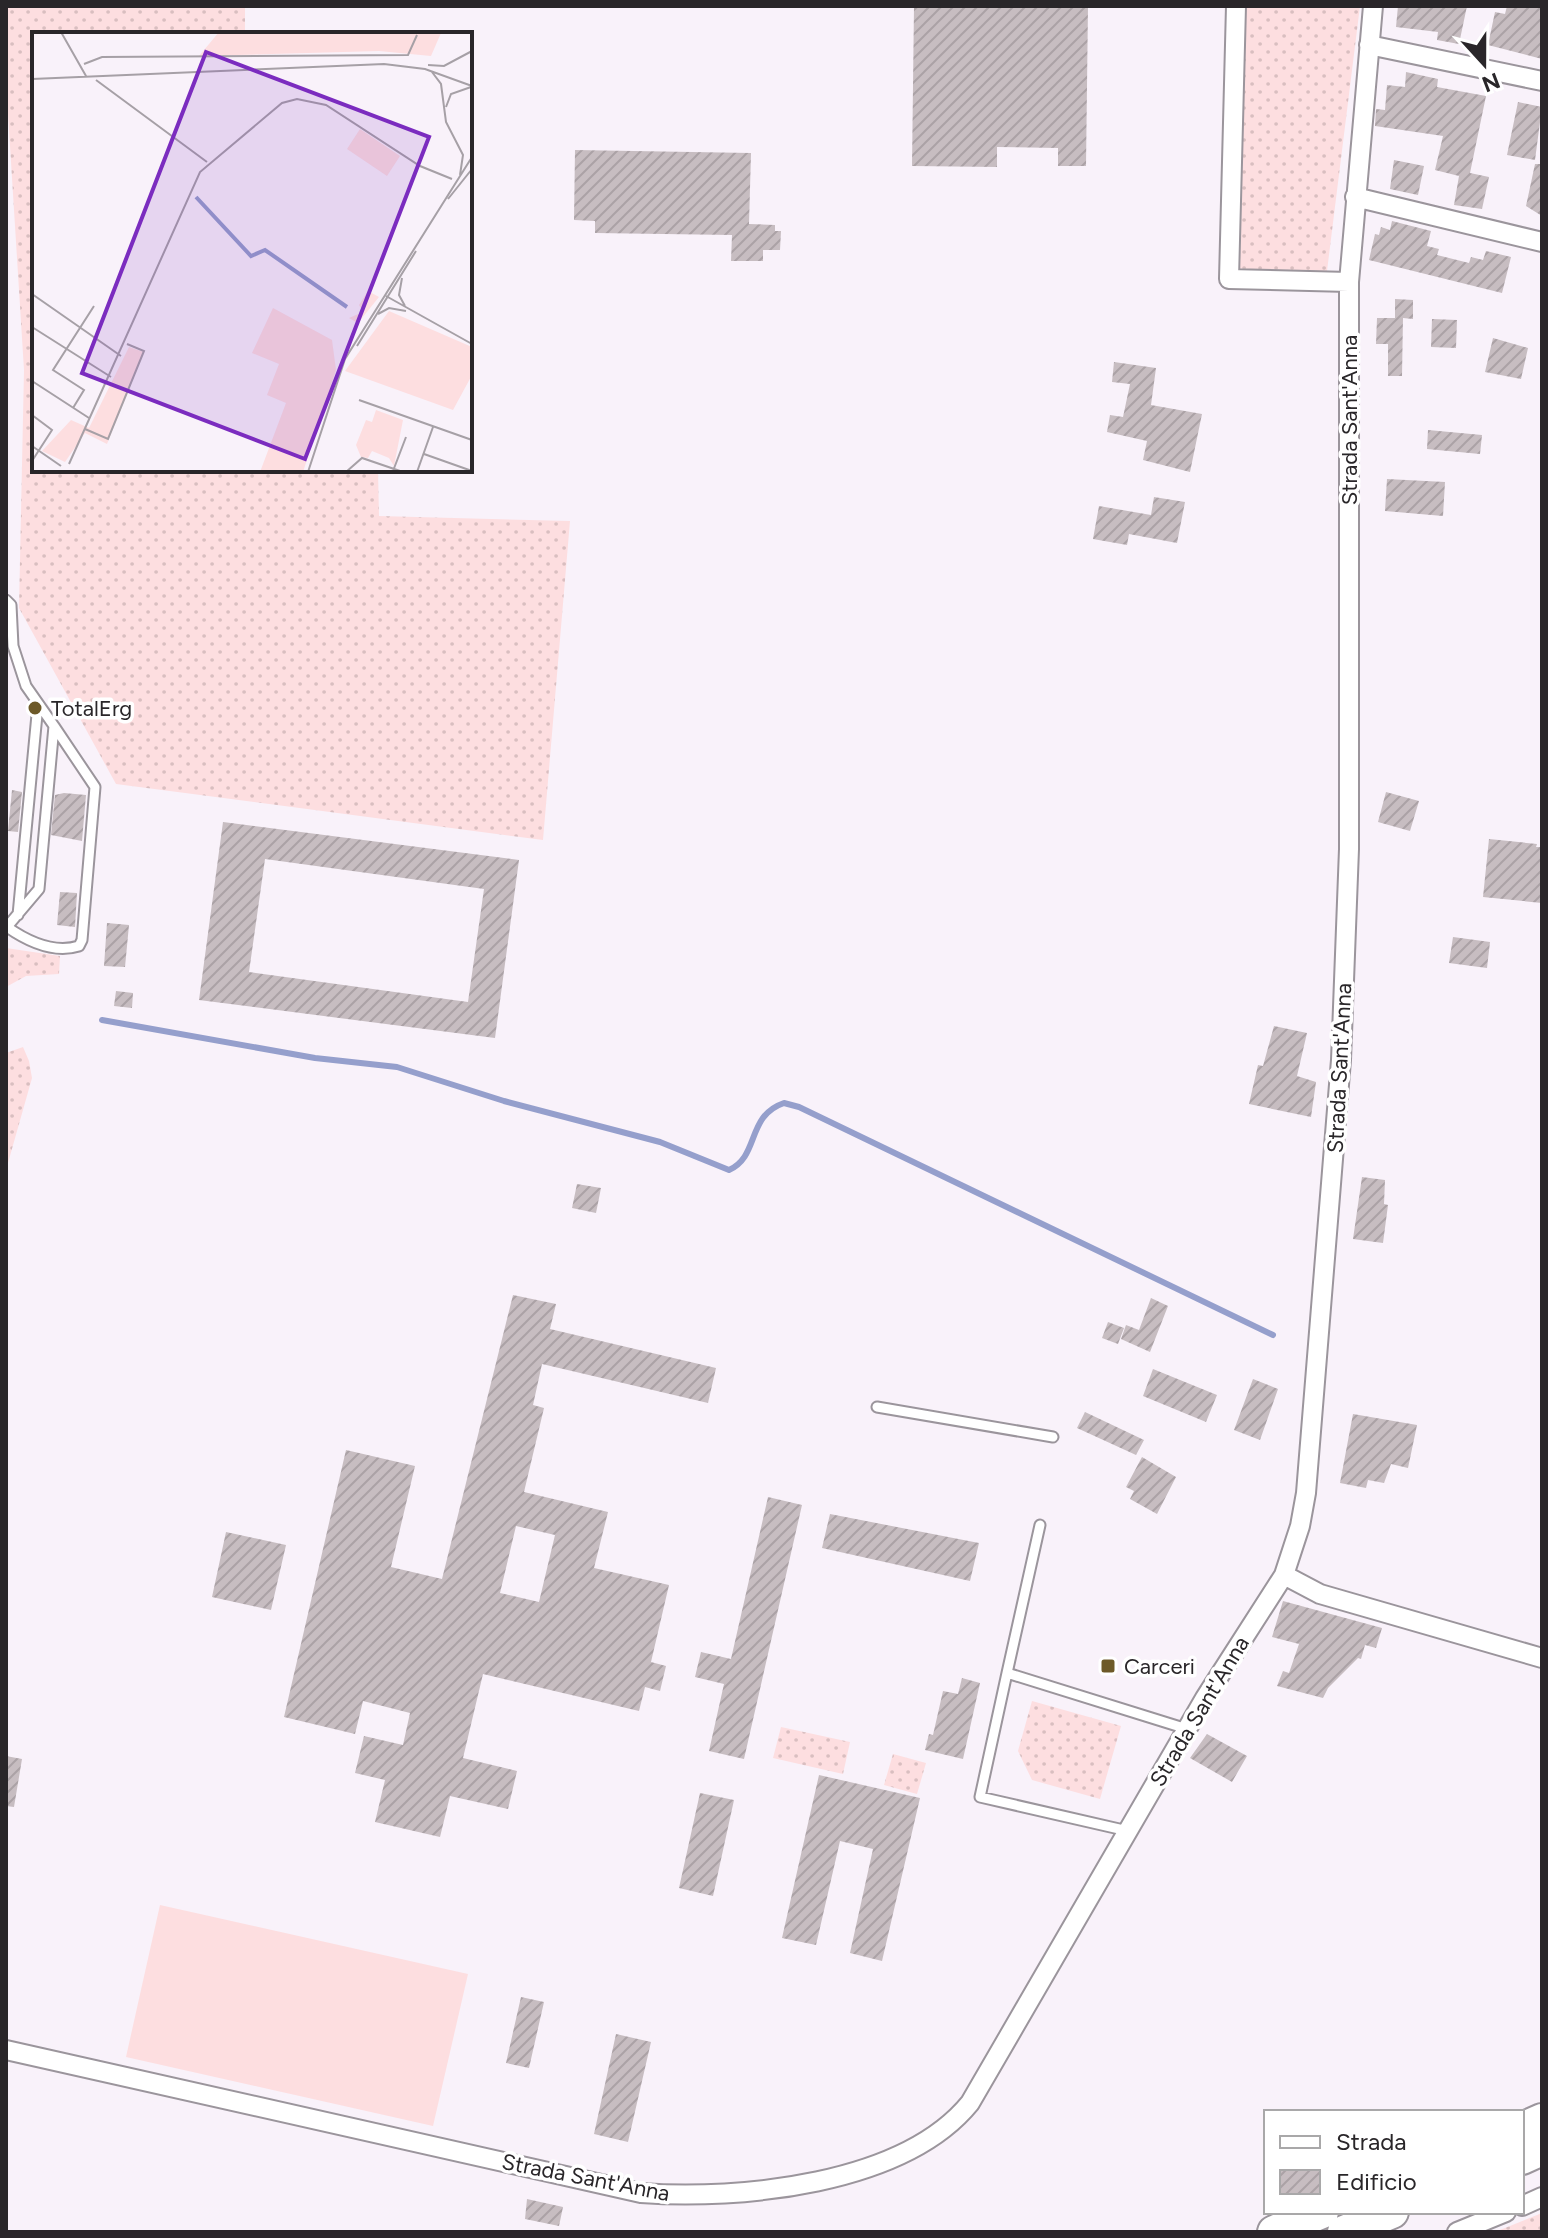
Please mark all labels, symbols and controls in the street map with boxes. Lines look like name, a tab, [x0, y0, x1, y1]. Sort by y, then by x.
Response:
north arrow	[1444, 24, 1524, 104]
inset map	[32, 32, 472, 472]
text: N	[1478, 67, 1504, 98]
street label: Strada Sant'Anna	[1336, 335, 1363, 505]
place label: TotalErg	[51, 695, 132, 722]
marker: TotalErg	[26, 699, 44, 717]
street label: Strada Sant'Anna	[1322, 982, 1357, 1154]
street label: Strada Sant'Anna	[1144, 1631, 1255, 1791]
place label: Carceri	[1124, 1653, 1195, 1680]
marker: Carceri	[1099, 1657, 1117, 1675]
legend	[1264, 2110, 1524, 2214]
text: Strada	[1336, 2127, 1406, 2156]
street label: Strada Sant'Anna	[500, 2148, 672, 2207]
text: Edificio	[1336, 2167, 1417, 2196]

